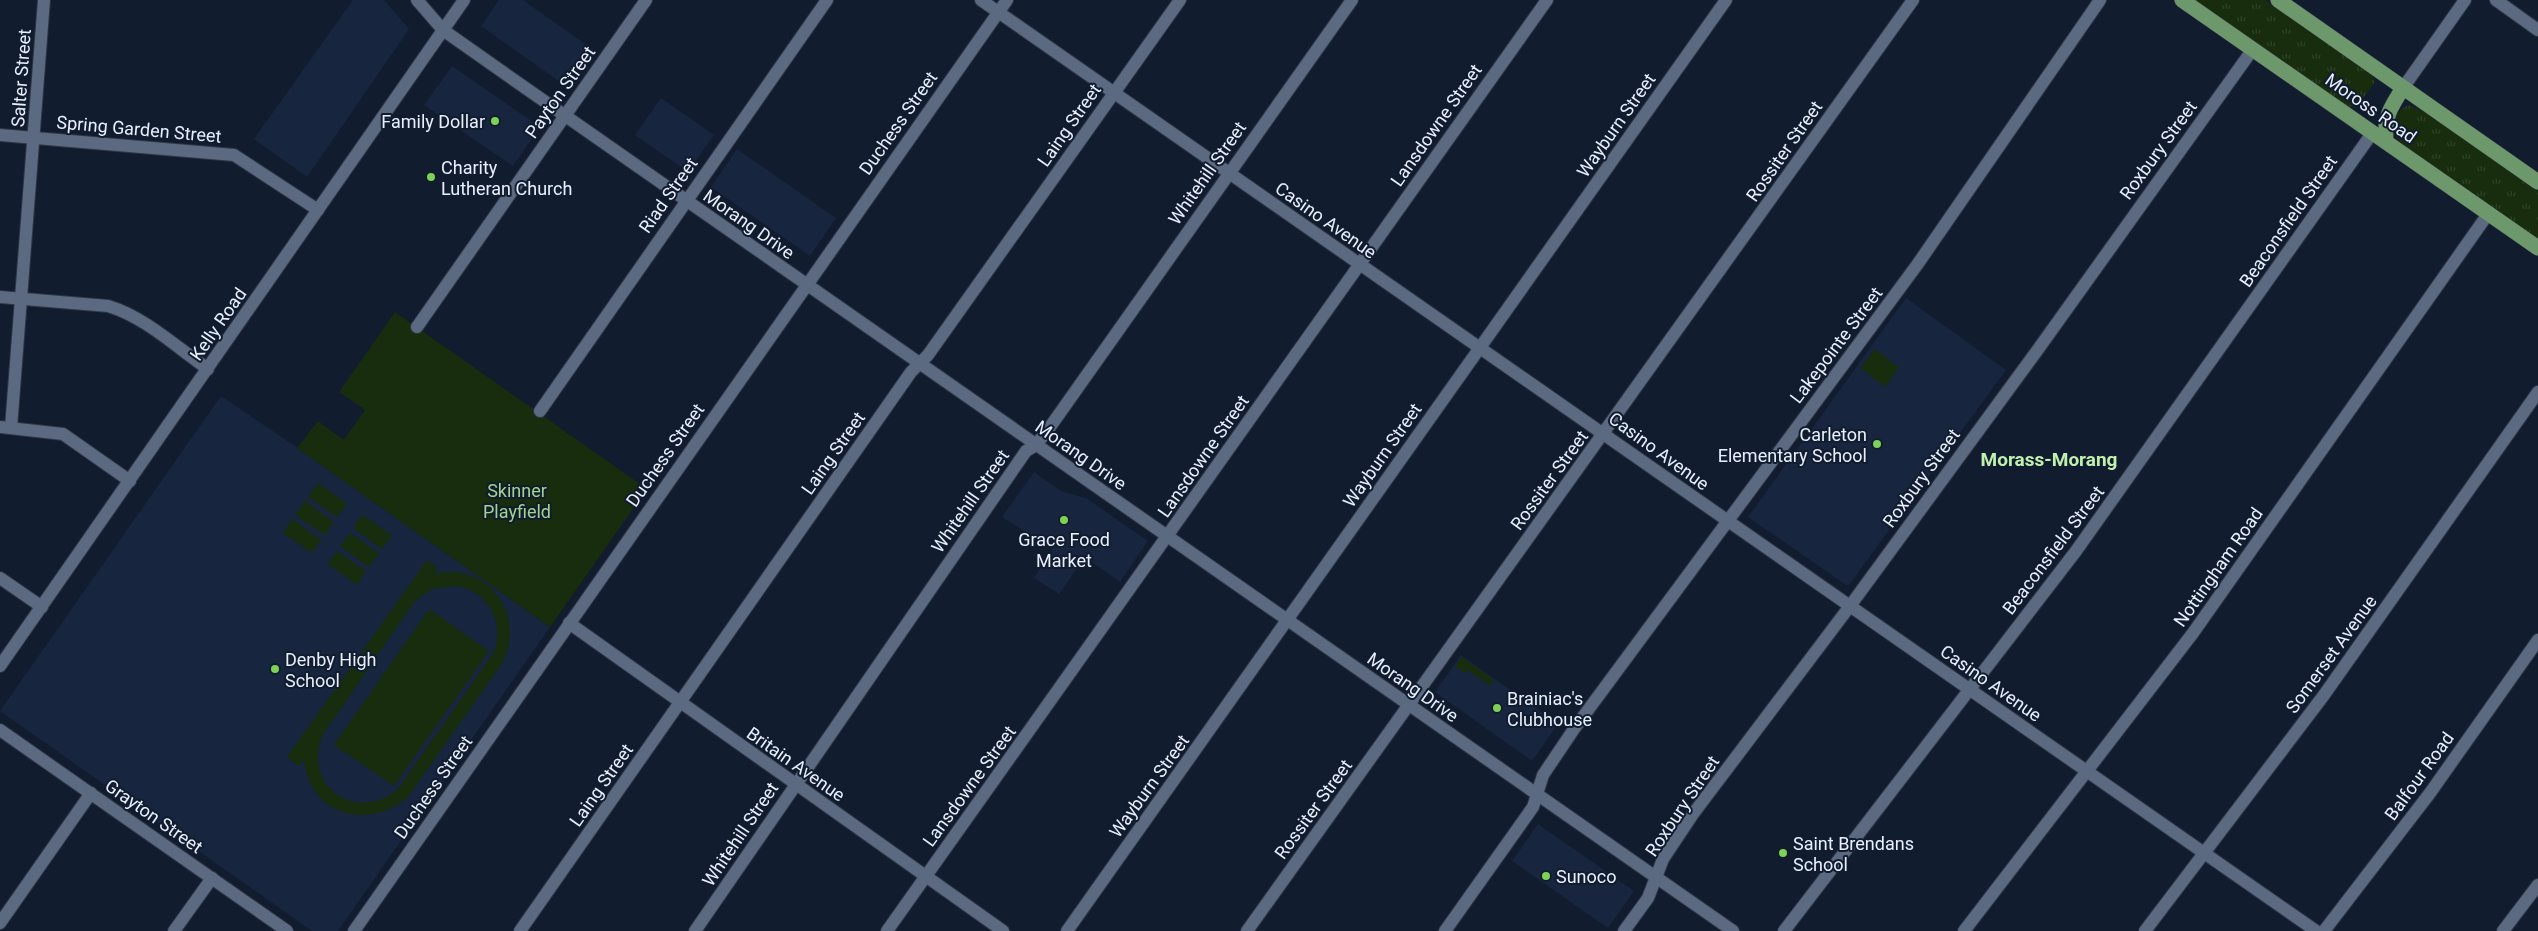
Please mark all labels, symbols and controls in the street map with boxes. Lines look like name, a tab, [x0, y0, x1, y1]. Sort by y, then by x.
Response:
street label: Salter Street	[7, 28, 35, 128]
street label: Payton Street	[521, 42, 599, 142]
street label: Lansdowne Street	[1386, 60, 1486, 190]
street label: Duchess Street	[855, 67, 941, 179]
street label: Wayburn Street	[1572, 69, 1660, 181]
street label: Moross Road	[2321, 69, 2421, 147]
street label: Laing Street	[1033, 80, 1105, 170]
street label: Roxbury Street	[2115, 96, 2201, 203]
street label: Rossiter Street	[1742, 97, 1826, 205]
street label: Spring Garden Street	[56, 111, 222, 147]
place label: Family Dollar	[381, 111, 485, 132]
marker: Family Dollar	[489, 115, 501, 127]
street label: Whitehill Street	[1164, 117, 1250, 228]
street label: Beaconsfield Street	[2235, 151, 2341, 291]
street label: Riad Street	[634, 153, 702, 237]
place label: Charity Lutheran Church	[441, 157, 572, 199]
marker: Charity Lutheran Church	[425, 171, 437, 183]
street label: Casino Avenue	[1271, 177, 1381, 263]
street label: Morang Drive	[699, 185, 799, 263]
street label: Lakepointe Street	[1785, 283, 1887, 407]
street label: Kelly Road	[185, 284, 251, 364]
street label: Lansdowne Street	[1153, 391, 1253, 521]
street label: Duchess Street	[622, 399, 708, 511]
street label: Wayburn Street	[1338, 399, 1426, 511]
street label: Laing Street	[797, 408, 869, 498]
street label: Casino Avenue	[1605, 408, 1713, 494]
street label: Morang Drive	[1031, 416, 1131, 494]
place label: Carleton Elementary School	[1718, 424, 1867, 466]
street label: Roxbury Street	[1878, 424, 1964, 531]
street label: Rossiter Street	[1506, 426, 1592, 534]
marker: Carleton Elementary School	[1871, 438, 1883, 450]
street label: Whitehill Street	[927, 445, 1013, 556]
district label: Morass-Morang	[1981, 448, 2117, 471]
park label: Skinner Playfield	[483, 480, 551, 522]
street label: Beaconsfield Street	[1998, 482, 2108, 618]
street label: Nottingham Road	[2169, 503, 2267, 631]
marker: Grace Food Market	[1058, 514, 1070, 526]
place label: Grace Food Market	[1018, 529, 1110, 571]
street label: Somerset Avenue	[2281, 591, 2381, 717]
street label: Casino Avenue	[1936, 640, 2046, 726]
street label: Morang Drive	[1363, 648, 1463, 726]
place label: Denby High School	[285, 649, 377, 691]
marker: Denby High School	[269, 663, 281, 675]
place label: Brainiac's Clubhouse	[1507, 688, 1592, 730]
marker: Brainiac's Clubhouse	[1491, 702, 1503, 714]
street label: Lansdowne Street	[918, 721, 1020, 850]
street label: Britain Avenue	[743, 722, 849, 806]
street label: Balfour Road	[2380, 728, 2458, 824]
street label: Wayburn Street	[1105, 730, 1193, 841]
street label: Duchess Street	[390, 731, 476, 843]
street label: Laing Street	[565, 740, 637, 830]
street label: Roxbury Street	[1641, 752, 1723, 860]
street label: Rossiter Street	[1270, 755, 1356, 863]
street label: Grayton Street	[101, 775, 207, 857]
street label: Whitehill Street	[698, 778, 783, 890]
place label: Saint Brendans School	[1793, 833, 1914, 875]
marker: Saint Brendans School	[1777, 847, 1789, 859]
place label: Sunoco	[1556, 866, 1617, 887]
marker: Sunoco	[1540, 870, 1552, 882]

